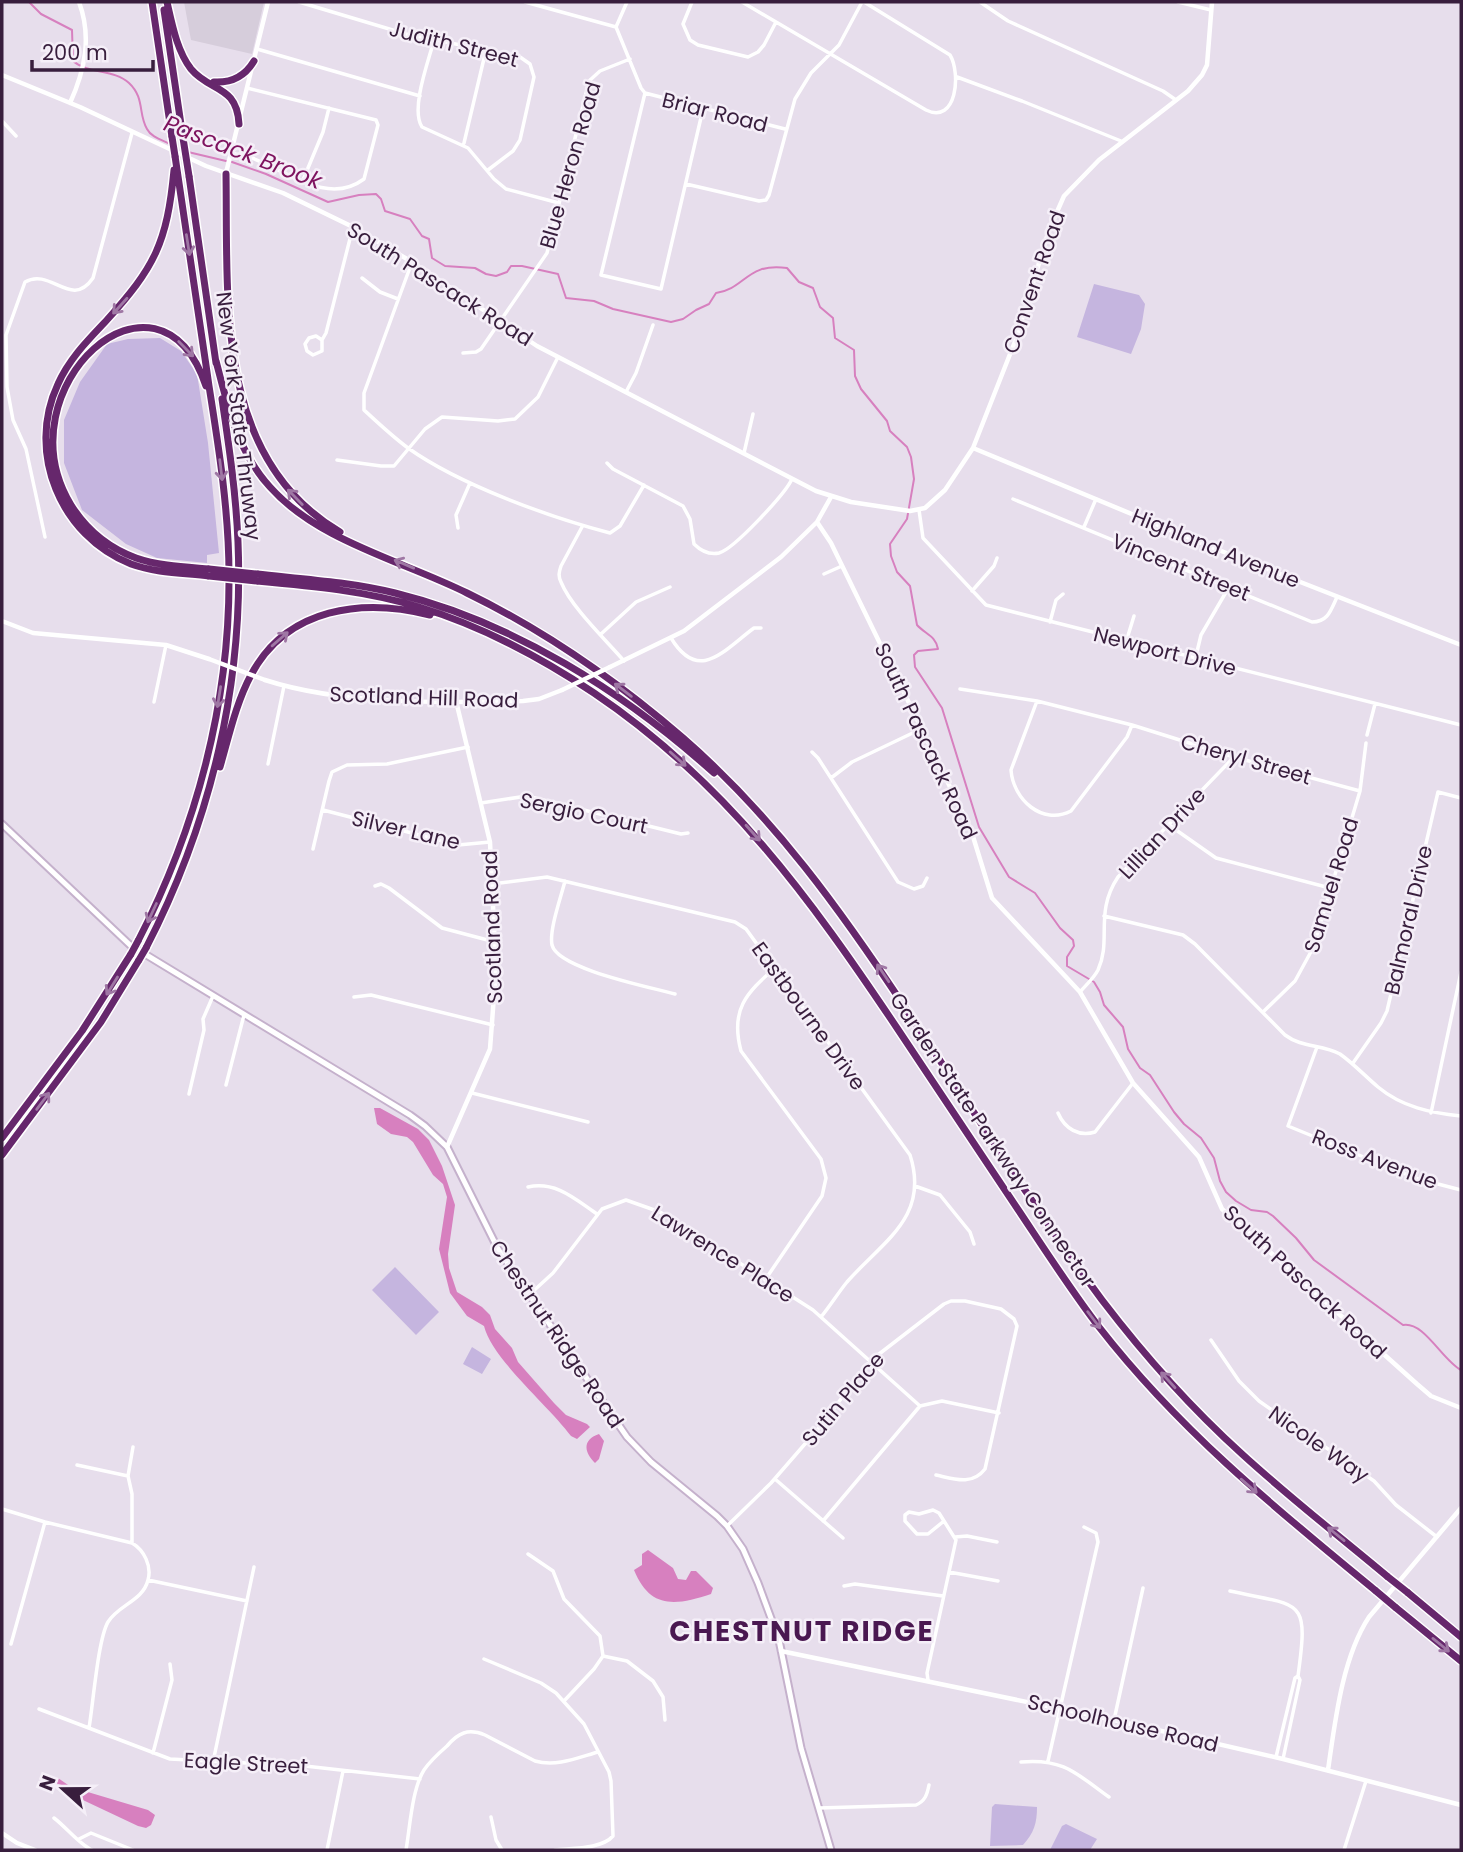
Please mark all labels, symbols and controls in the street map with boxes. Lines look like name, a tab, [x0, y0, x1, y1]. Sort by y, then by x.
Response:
street label: Judith Street	[386, 14, 522, 74]
scale bar	[32, 28, 152, 72]
text: 200 m	[42, 38, 108, 67]
street label: Blue Heron Road	[532, 78, 608, 252]
street label: Briar Road	[659, 85, 771, 139]
water label: Pascack Brook	[159, 107, 328, 197]
street label: Convent Road	[996, 207, 1072, 357]
street label: South Pascack Road	[342, 215, 538, 353]
one-way arrow	[182, 233, 195, 256]
street label: New York State Thruway	[209, 290, 269, 542]
one-way arrow	[112, 296, 128, 314]
one-way arrow	[177, 340, 194, 357]
one-way arrow	[215, 458, 228, 481]
one-way arrow	[287, 489, 304, 506]
street label: Highland Avenue	[1128, 501, 1304, 595]
street label: Vincent Street	[1108, 526, 1254, 608]
one-way arrow	[394, 557, 416, 570]
street label: Newport Drive	[1090, 619, 1240, 683]
one-way arrow	[271, 631, 289, 647]
street label: South Pascack Road	[868, 638, 984, 844]
street label: Scotland Hill Road	[329, 679, 519, 715]
one-way arrow	[613, 683, 632, 698]
one-way arrow	[212, 685, 225, 708]
street label: Cheryl Street	[1177, 727, 1315, 791]
one-way arrow	[669, 751, 687, 767]
street label: Lillian Drive	[1112, 781, 1212, 885]
street label: Sergio Court	[517, 785, 651, 841]
street label: Silver Lane	[349, 803, 463, 857]
street label: Samuel Road	[1297, 814, 1365, 956]
one-way arrow	[744, 824, 761, 841]
street label: Balmoral Drive	[1377, 842, 1439, 998]
street label: Scotland Road	[475, 850, 509, 1004]
one-way arrow	[145, 902, 158, 923]
street label: Eastbourne Drive	[745, 936, 873, 1096]
one-way arrow	[876, 964, 890, 984]
one-way arrow	[105, 976, 119, 996]
street label: Garden State Parkway Connector	[883, 987, 1103, 1293]
one-way arrow	[35, 1091, 50, 1110]
street label: Ross Avenue	[1308, 1122, 1442, 1196]
street label: Lawrence Place	[646, 1198, 800, 1310]
street label: South Pascack Road	[1217, 1198, 1393, 1366]
street label: Chestnut Ridge Road	[483, 1234, 631, 1434]
one-way arrow	[1086, 1310, 1101, 1328]
street label: Sutin Place	[795, 1346, 891, 1452]
one-way arrow	[1160, 1371, 1176, 1389]
street label: Nicole Way	[1263, 1399, 1375, 1489]
one-way arrow	[1239, 1478, 1257, 1494]
one-way arrow	[1327, 1526, 1345, 1541]
district label: CHESTNUT RIDGE	[669, 1612, 935, 1651]
one-way arrow	[1432, 1637, 1450, 1652]
street label: Schoolhouse Road	[1025, 1687, 1221, 1759]
street label: Eagle Street	[183, 1745, 309, 1781]
north arrow	[28, 1754, 98, 1824]
text: N	[32, 1772, 63, 1795]

